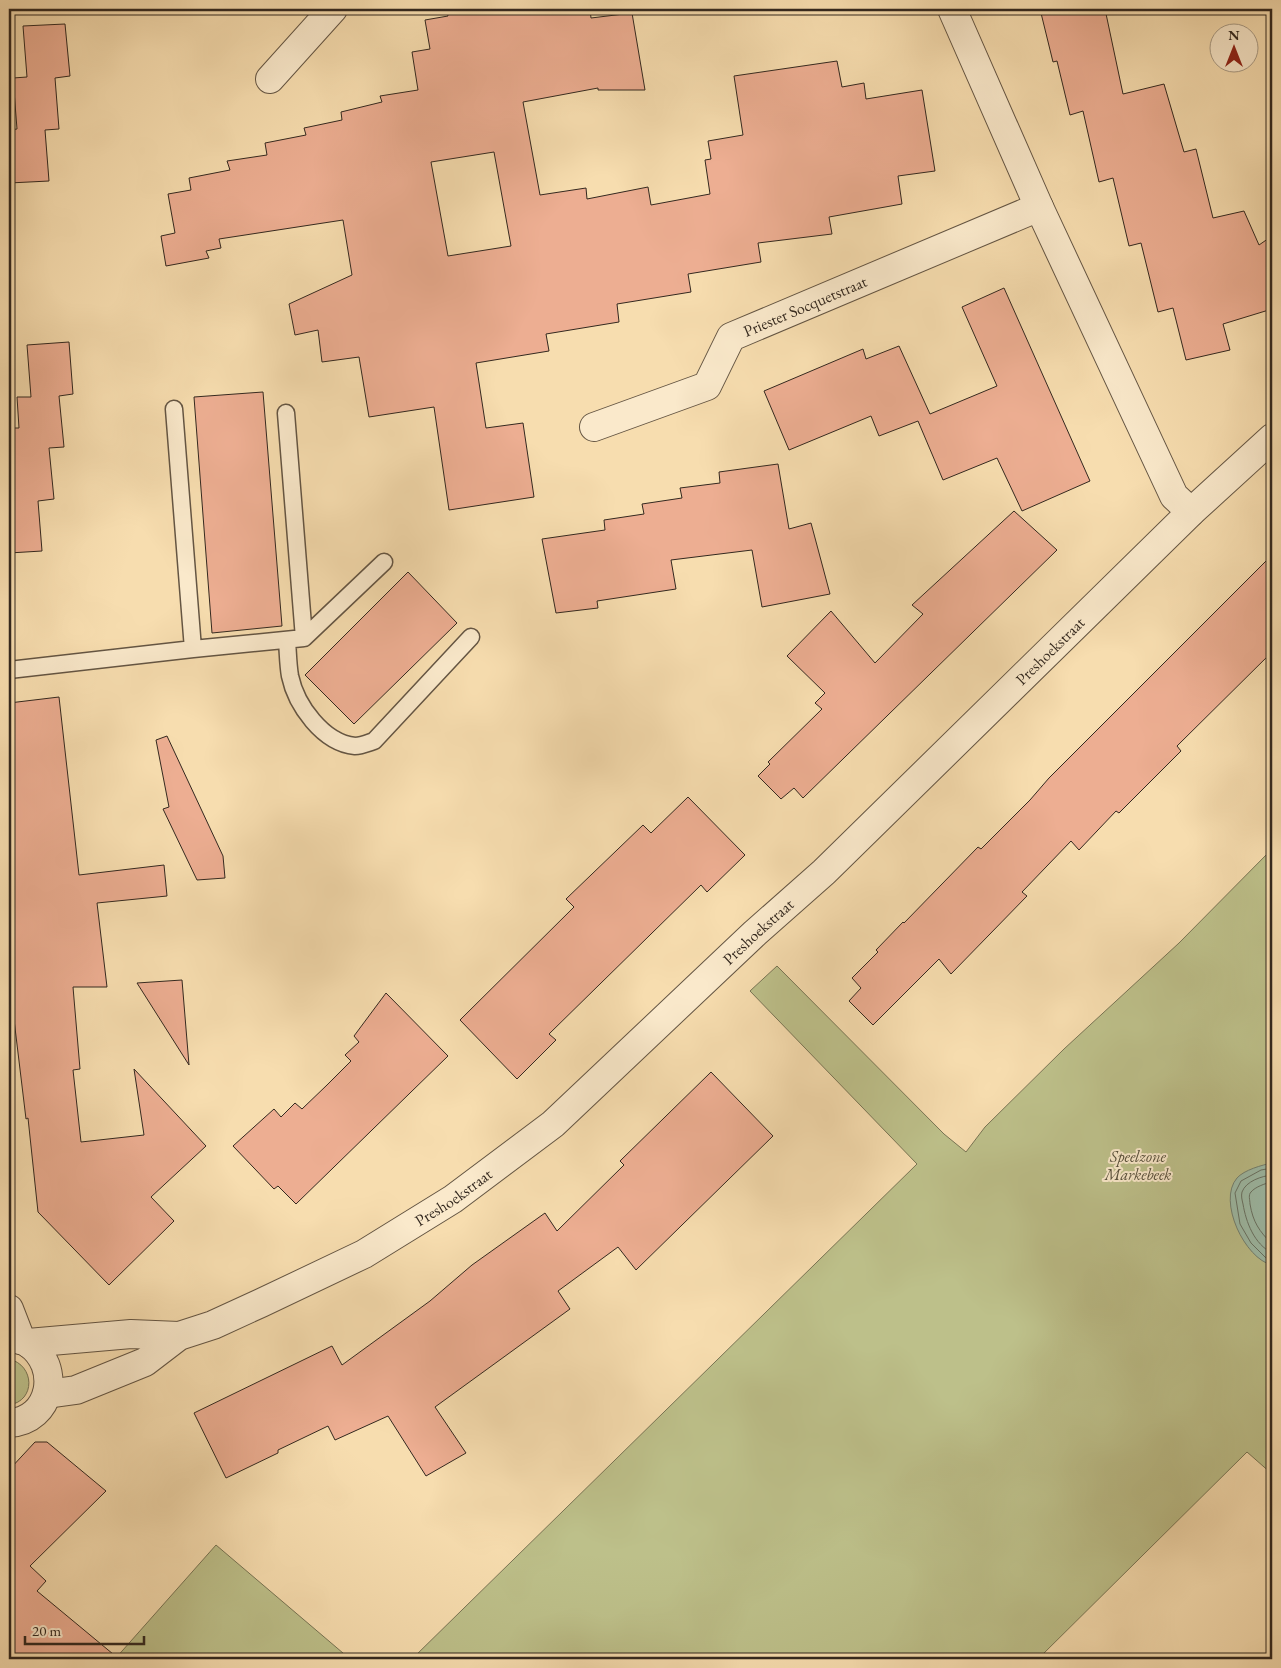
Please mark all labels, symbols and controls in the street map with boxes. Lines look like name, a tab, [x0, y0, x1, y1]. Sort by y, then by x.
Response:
north arrow	[1208, 22, 1258, 72]
text: N	[1228, 26, 1240, 44]
street label: Priester Socquetstraat	[740, 270, 870, 341]
street label: Preshoekstraat	[1011, 612, 1089, 689]
street label: Preshoekstraat	[718, 894, 798, 969]
park label: Speelzone Markebeek	[1104, 1146, 1172, 1185]
street label: Preshoekstraat	[411, 1163, 496, 1231]
scale bar	[25, 1613, 144, 1645]
text: 20 m	[32, 1621, 61, 1640]

